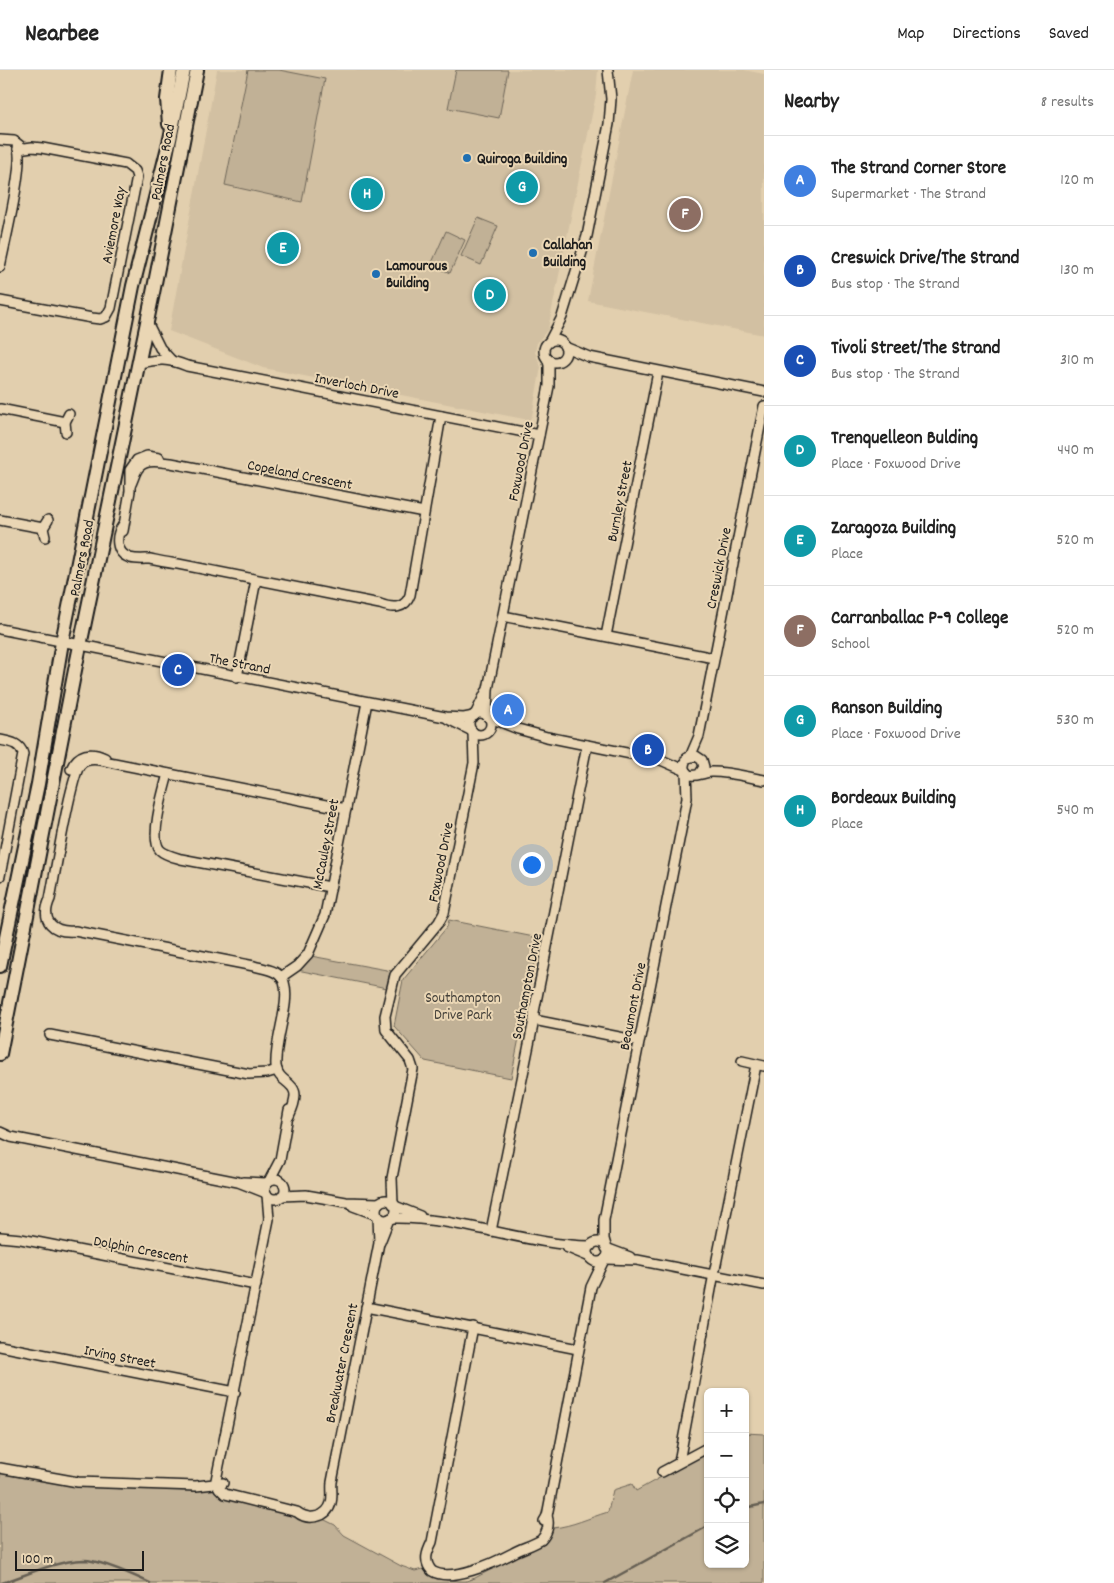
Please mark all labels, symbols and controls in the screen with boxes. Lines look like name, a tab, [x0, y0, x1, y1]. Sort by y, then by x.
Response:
text: Nearbee	[25, 18, 99, 52]
text: Map	[897, 22, 924, 47]
text: Directions	[952, 22, 1021, 47]
text: Saved	[1049, 22, 1089, 47]
text: Nearby	[784, 88, 839, 118]
text: 8 results	[1041, 91, 1094, 114]
street label: Palmers Road	[146, 122, 182, 203]
place label: Quiroga Building	[477, 149, 568, 171]
marker: Quiroga Building	[461, 152, 473, 164]
text: The Strand Corner Store	[831, 156, 1006, 183]
pin: G	[506, 168, 538, 206]
text: A	[796, 169, 804, 192]
text: 120 m	[1060, 169, 1094, 192]
pin: H	[351, 175, 383, 213]
text: Supermarket · The Strand	[831, 183, 986, 206]
street label: Aviemore Way	[97, 184, 133, 266]
pin: F	[669, 195, 701, 233]
pin: E	[267, 229, 299, 267]
place label: Callahan Building	[543, 235, 593, 274]
text: Creswick Drive/The Strand	[831, 246, 1019, 273]
marker: Callahan Building	[527, 247, 539, 259]
place label: Lamourous Building	[386, 256, 448, 295]
text: B	[796, 259, 804, 282]
text: 130 m	[1060, 259, 1094, 282]
marker: Lamourous Building	[370, 268, 382, 280]
text: Bus stop · The Strand	[831, 273, 960, 296]
pin: D	[474, 276, 506, 314]
text: Tivoli Street/The Strand	[831, 336, 1000, 363]
text: C	[796, 349, 804, 372]
text: 310 m	[1060, 349, 1094, 372]
text: Bus stop · The Strand	[831, 363, 960, 386]
street label: Inverloch Drive	[313, 368, 401, 406]
street label: Foxwood Drive	[503, 419, 541, 503]
text: Trenquelleon Bulding	[831, 426, 978, 453]
text: D	[796, 439, 804, 462]
text: 440 m	[1057, 439, 1094, 462]
text: Place · Foxwood Drive	[831, 453, 961, 476]
street label: Copeland Crescent	[245, 455, 354, 497]
street label: Burnley Street	[602, 458, 640, 544]
text: Zaragoza Building	[831, 516, 956, 543]
street label: Palmers Road	[65, 518, 101, 599]
street label: Creswick Drive	[701, 525, 739, 611]
text: E	[796, 529, 804, 552]
text: 520 m	[1056, 529, 1094, 552]
text: Place	[831, 543, 863, 566]
text: Carranballac P-9 College	[831, 606, 1008, 633]
text: F	[796, 619, 804, 642]
text: 520 m	[1056, 619, 1094, 642]
text: School	[831, 633, 870, 656]
street label: The Strand	[207, 648, 272, 682]
pin: C	[162, 651, 194, 689]
pin: A	[492, 691, 524, 729]
text: Ranson Building	[831, 696, 942, 723]
text: G	[796, 709, 804, 732]
text: 530 m	[1056, 709, 1094, 732]
text: Place · Foxwood Drive	[831, 723, 961, 746]
pin: B	[632, 731, 664, 769]
text: Bordeaux Building	[831, 786, 956, 813]
street label: McCauley Street	[307, 797, 347, 892]
text: H	[796, 799, 804, 822]
text: 540 m	[1057, 799, 1094, 822]
text: Place	[831, 813, 863, 836]
street label: Foxwood Drive	[423, 820, 461, 904]
your location	[519, 852, 545, 878]
street label: Southampton Drive	[507, 931, 549, 1041]
street label: Beaumont Drive	[615, 960, 653, 1052]
park label: Southampton Drive Park	[425, 988, 501, 1027]
street label: Dolphin Crescent	[91, 1231, 190, 1271]
street label: Breakwater Crescent	[321, 1301, 365, 1425]
street label: Irving Street	[82, 1340, 158, 1376]
map controls	[704, 1388, 749, 1568]
button: +	[704, 1388, 749, 1433]
button: −	[704, 1433, 749, 1478]
button: locate	[704, 1478, 749, 1523]
button: layers	[704, 1523, 749, 1568]
scale bar	[15, 1548, 144, 1571]
text: 100 m	[22, 1550, 53, 1570]

